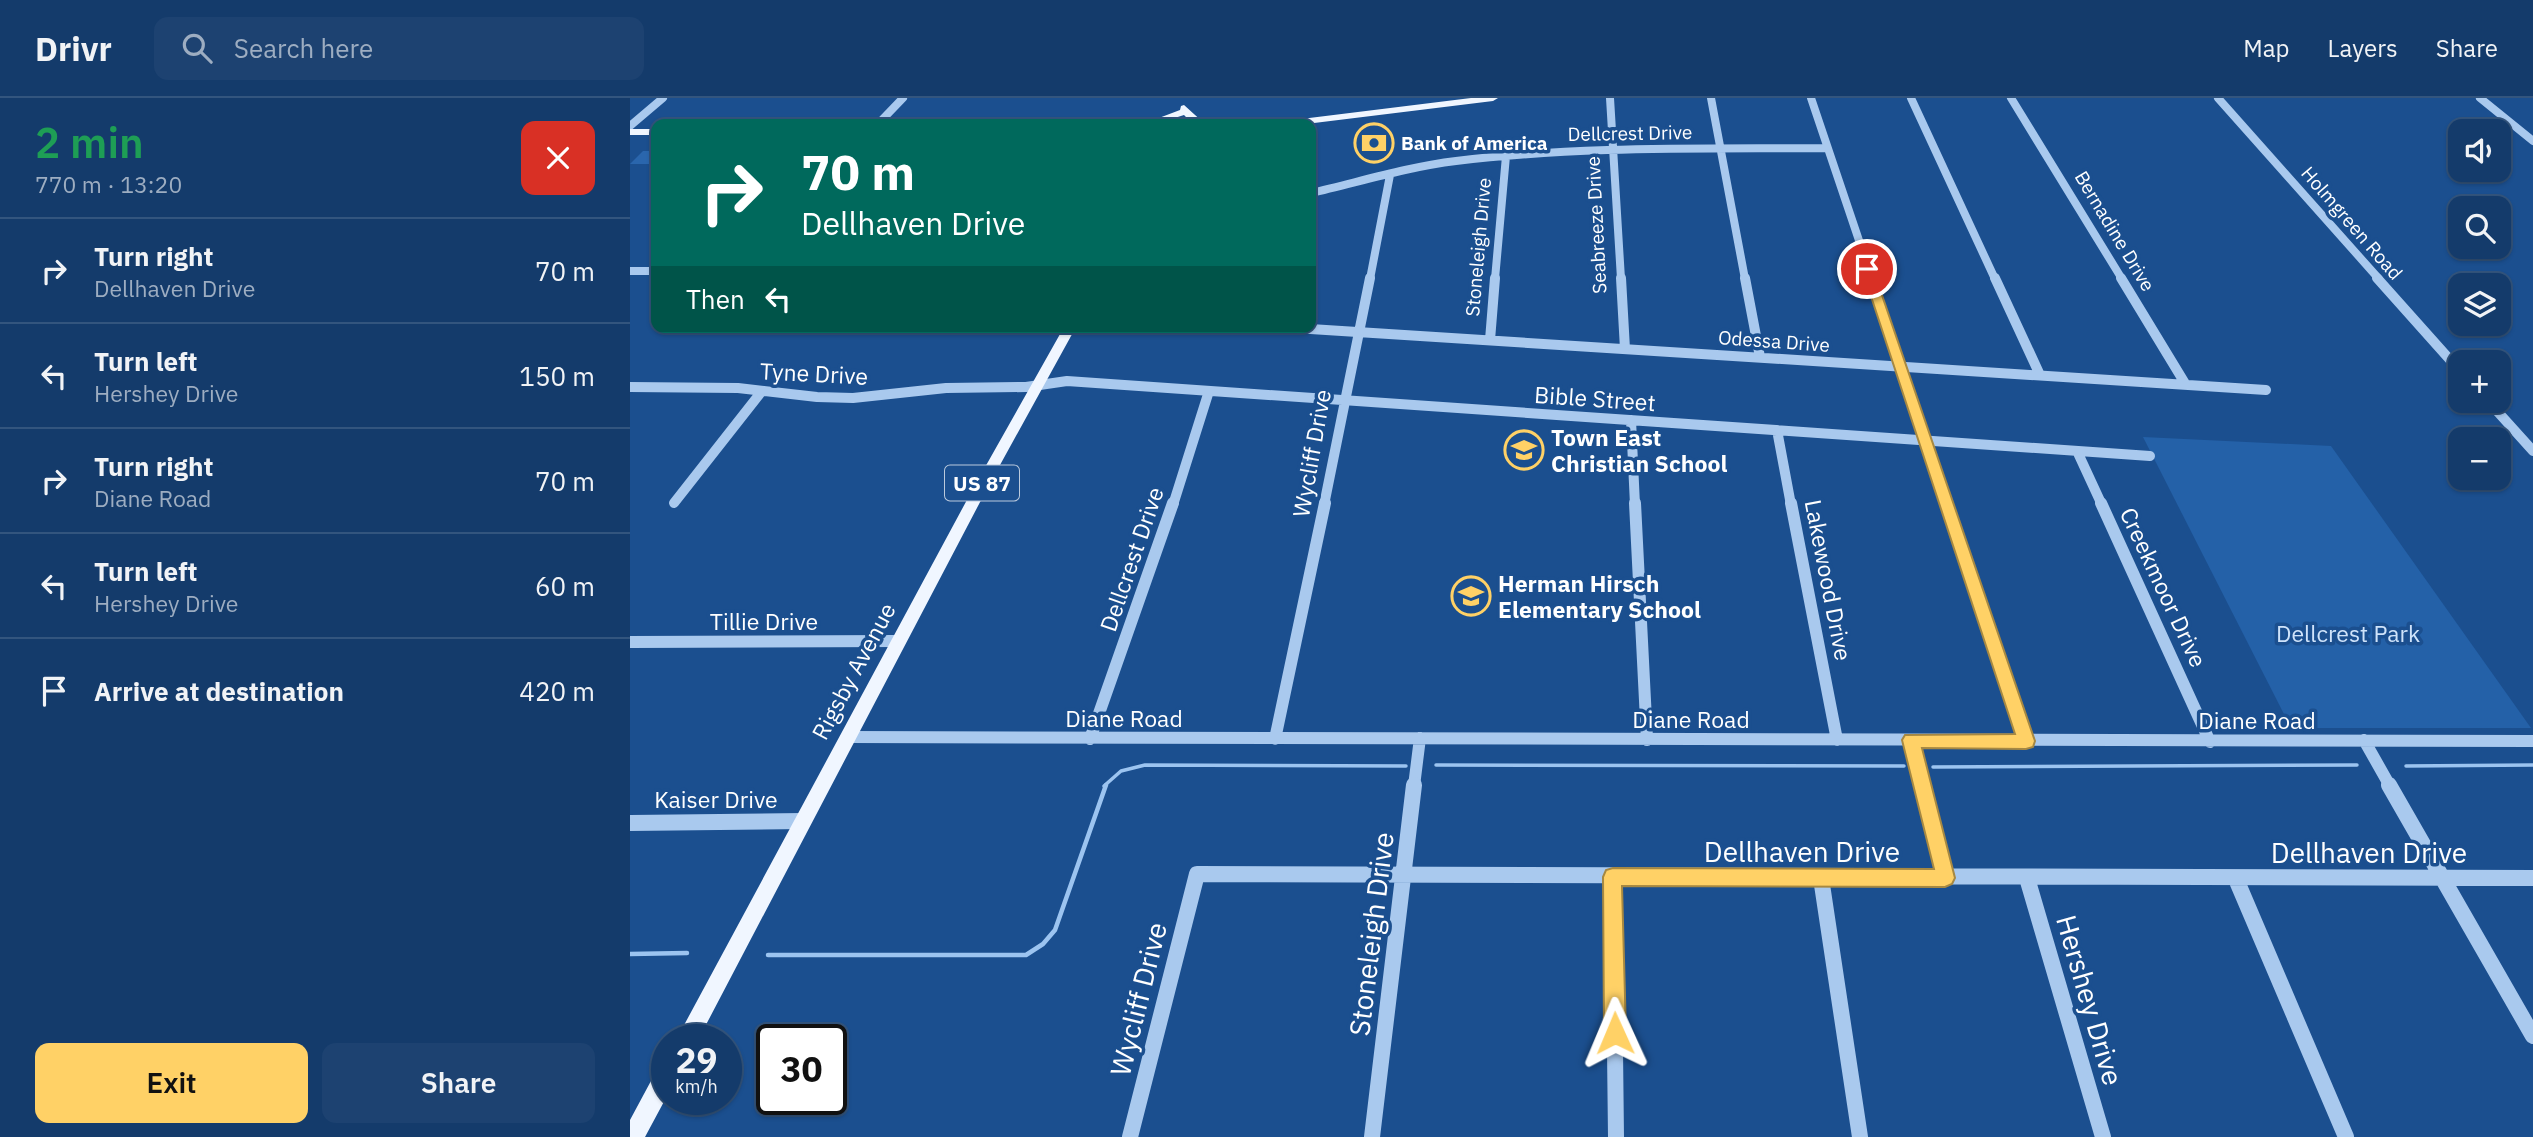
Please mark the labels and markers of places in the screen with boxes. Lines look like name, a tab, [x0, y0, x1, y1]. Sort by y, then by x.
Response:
bank icon: Bank of America	[1353, 122, 1395, 164]
place label: Bank of America	[1401, 131, 1548, 155]
pin	[1837, 239, 1897, 299]
place label: Town East Christian School	[1551, 422, 1727, 478]
school or university icon: Town East Christian School	[1503, 429, 1545, 471]
place label: Herman Hirsch Elementary School	[1498, 568, 1701, 624]
school or university icon: Herman Hirsch Elementary School	[1450, 575, 1492, 617]

